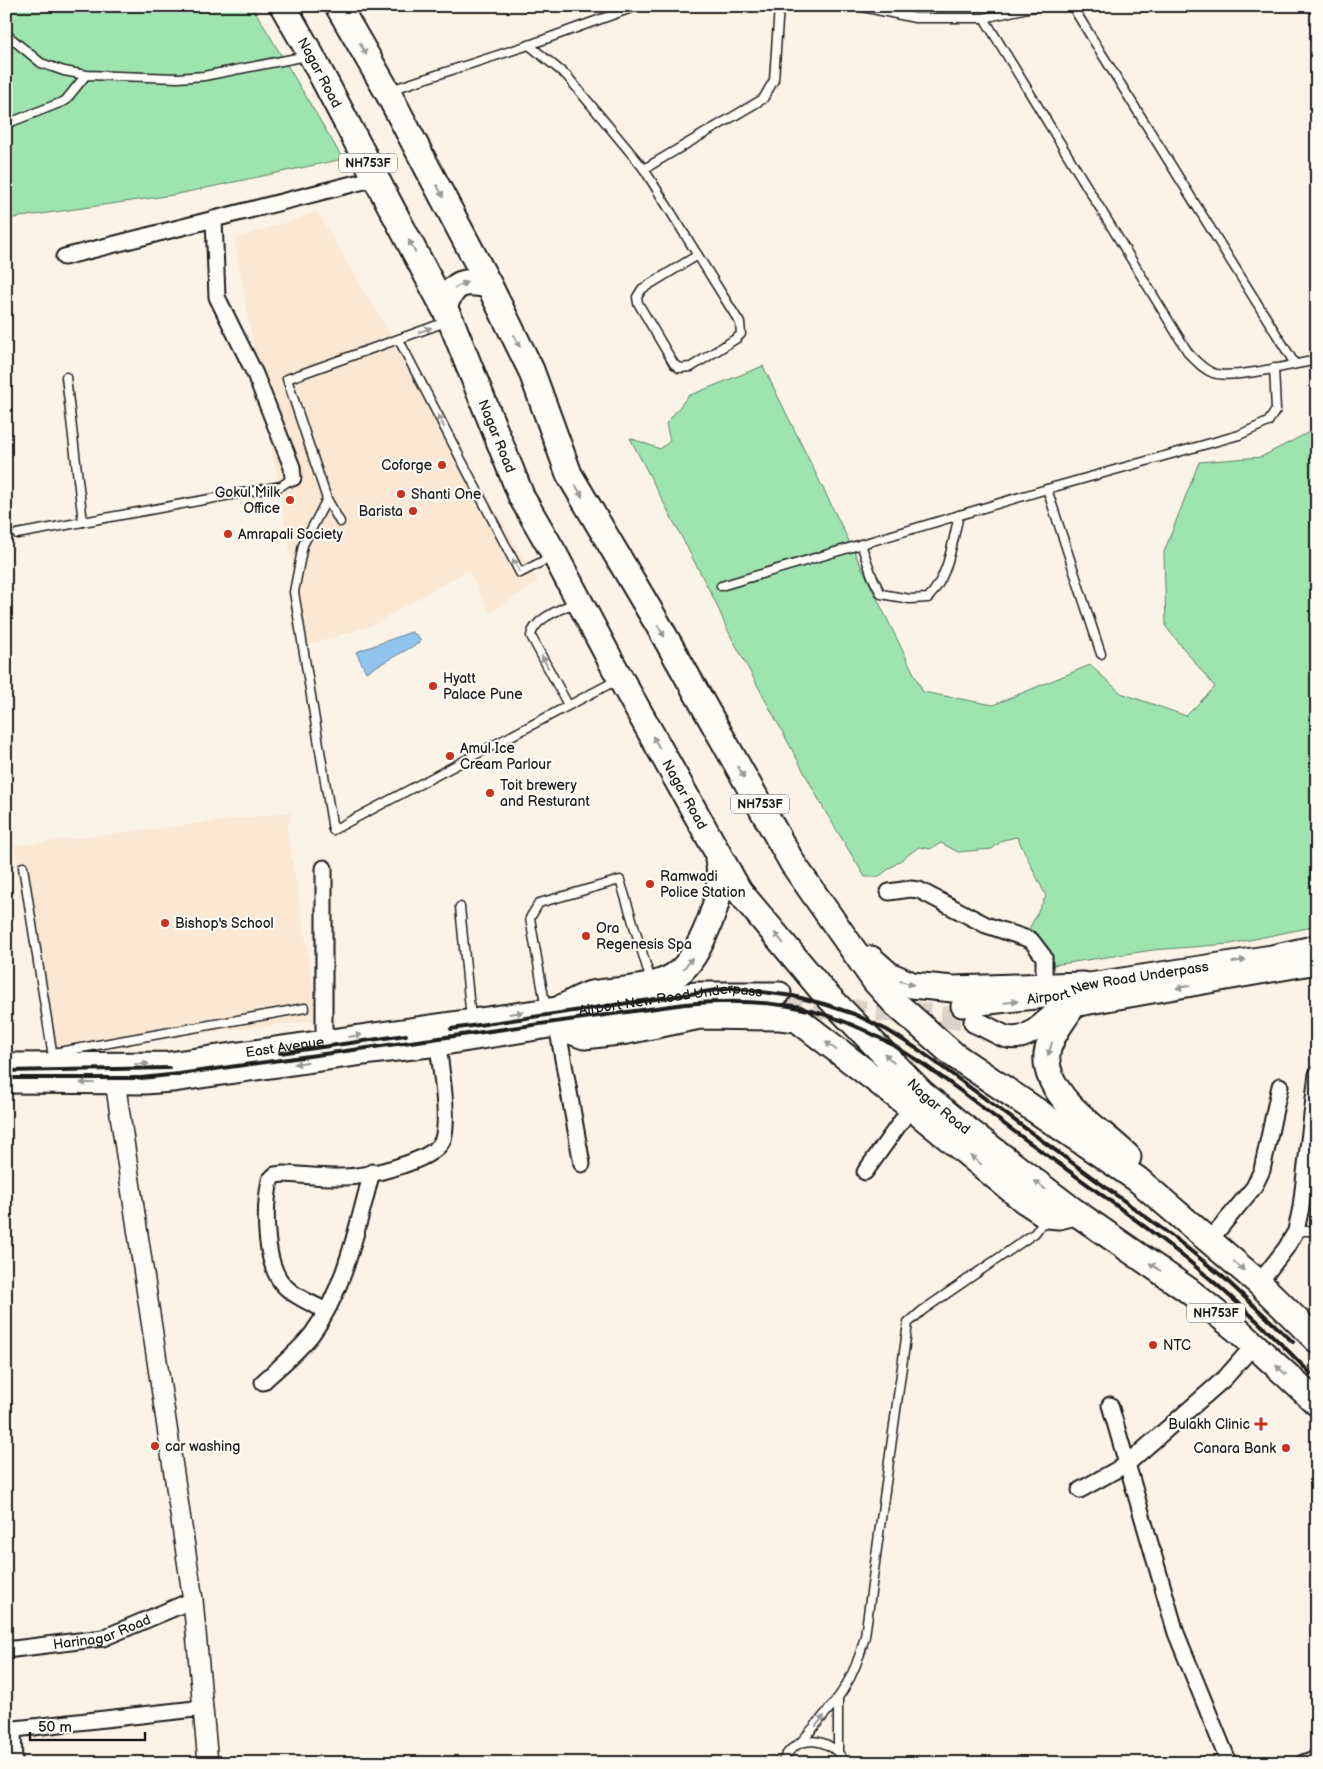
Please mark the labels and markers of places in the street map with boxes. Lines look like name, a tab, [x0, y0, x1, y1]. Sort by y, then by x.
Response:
place label: Coforge	[381, 457, 432, 474]
marker: Coforge	[436, 459, 448, 471]
place label: Gokul Milk Office	[215, 484, 280, 517]
place label: Shanti One	[411, 486, 481, 503]
marker: Shanti One	[395, 488, 407, 500]
marker: Gokul Milk Office	[284, 494, 296, 506]
place label: Barista	[358, 503, 403, 520]
marker: Barista	[407, 505, 419, 517]
place label: Amrapali Society	[238, 526, 344, 543]
marker: Amrapali Society	[222, 528, 234, 540]
place label: Hyatt Palace Pune	[443, 670, 522, 703]
marker: Hyatt Palace Pune	[427, 680, 439, 692]
place label: Amul Ice Cream Parlour	[460, 740, 552, 773]
marker: Amul Ice Cream Parlour	[444, 750, 456, 762]
place label: Toit brewery and Resturant	[500, 777, 590, 810]
marker: Toit brewery and Resturant	[484, 787, 496, 799]
place label: Ramwadi Police Station	[660, 868, 746, 901]
marker: Ramwadi Police Station	[644, 878, 656, 890]
place label: Bishop's School	[175, 915, 274, 932]
marker: Bishop's School	[159, 917, 171, 929]
place label: Ora Regenesis Spa	[596, 920, 692, 953]
marker: Ora Regenesis Spa	[580, 930, 592, 942]
place label: NTC	[1163, 1337, 1191, 1354]
marker: NTC	[1147, 1339, 1159, 1351]
place label: Bulakh Clinic	[1168, 1416, 1250, 1433]
marker: Bulakh Clinic	[1254, 1417, 1268, 1431]
place label: car washing	[165, 1438, 240, 1455]
marker: car washing	[149, 1440, 161, 1452]
place label: Canara Bank	[1194, 1440, 1276, 1457]
marker: Canara Bank	[1280, 1442, 1292, 1454]

